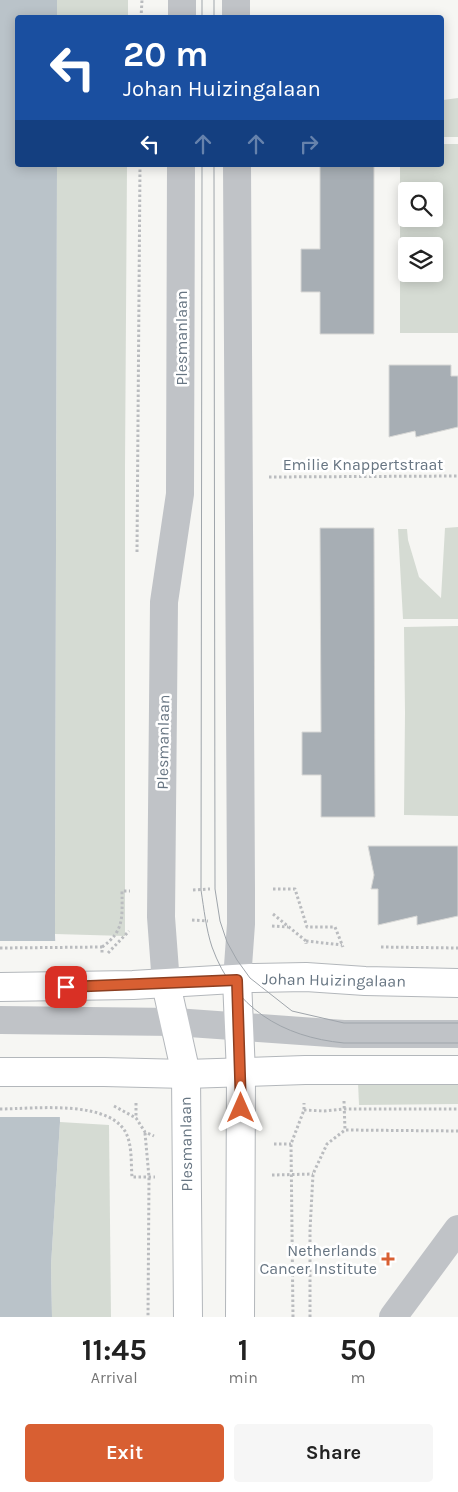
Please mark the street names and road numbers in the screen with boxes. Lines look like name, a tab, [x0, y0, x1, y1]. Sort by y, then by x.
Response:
street label: Plesmanlaan	[172, 290, 191, 386]
street label: Emilie Knappertstraat	[283, 455, 443, 474]
street label: Plesmanlaan	[153, 694, 173, 790]
street label: Johan Huizingalaan	[262, 969, 406, 991]
street label: Plesmanlaan	[176, 1096, 196, 1192]

